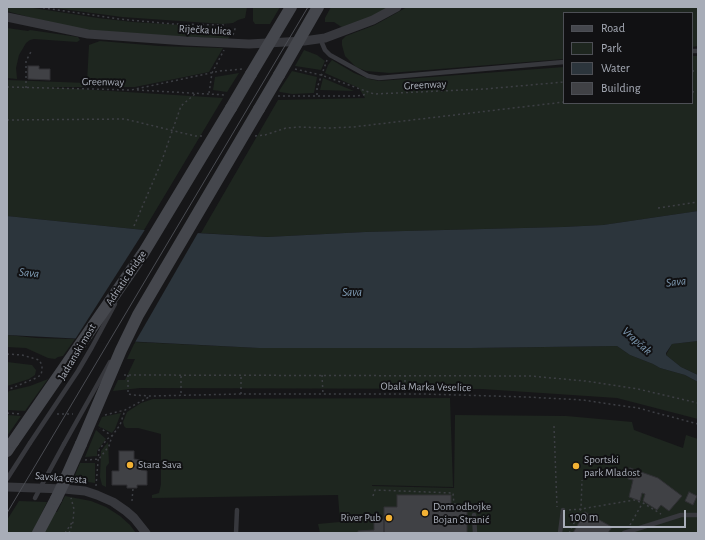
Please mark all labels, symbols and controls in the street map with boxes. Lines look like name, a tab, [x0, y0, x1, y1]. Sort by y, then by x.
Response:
legend	[563, 12, 693, 104]
street label: Riječka ulica	[178, 22, 232, 38]
text: Road	[601, 22, 625, 34]
text: Park	[601, 42, 622, 54]
text: Water	[601, 62, 630, 74]
street label: Greenway	[82, 75, 124, 89]
street label: Greenway	[403, 77, 447, 93]
text: Building	[601, 82, 641, 94]
street label: Adriatic Bridge	[103, 248, 149, 308]
water label: Sava	[18, 265, 40, 281]
water label: Sava	[665, 274, 687, 290]
water label: Sava	[342, 285, 362, 299]
street label: Jadranski most	[55, 321, 99, 383]
water label: Vrapčak	[619, 324, 655, 358]
street label: Obala Marka Veselice	[381, 380, 471, 394]
place label: Sportski park Mladost	[584, 453, 640, 479]
place label: Stara Sava	[138, 458, 181, 472]
marker: Stara Sava	[125, 460, 135, 470]
marker: Sportski park Mladost	[571, 461, 581, 471]
street label: Savska cesta	[34, 469, 88, 487]
place label: Dom odbojke Bojan Stranić	[433, 500, 491, 526]
scale bar	[565, 502, 688, 528]
marker: Dom odbojke Bojan Stranić	[420, 508, 430, 518]
place label: River Pub	[340, 511, 381, 525]
text: 100 m	[570, 511, 598, 523]
marker: River Pub	[384, 513, 394, 523]

